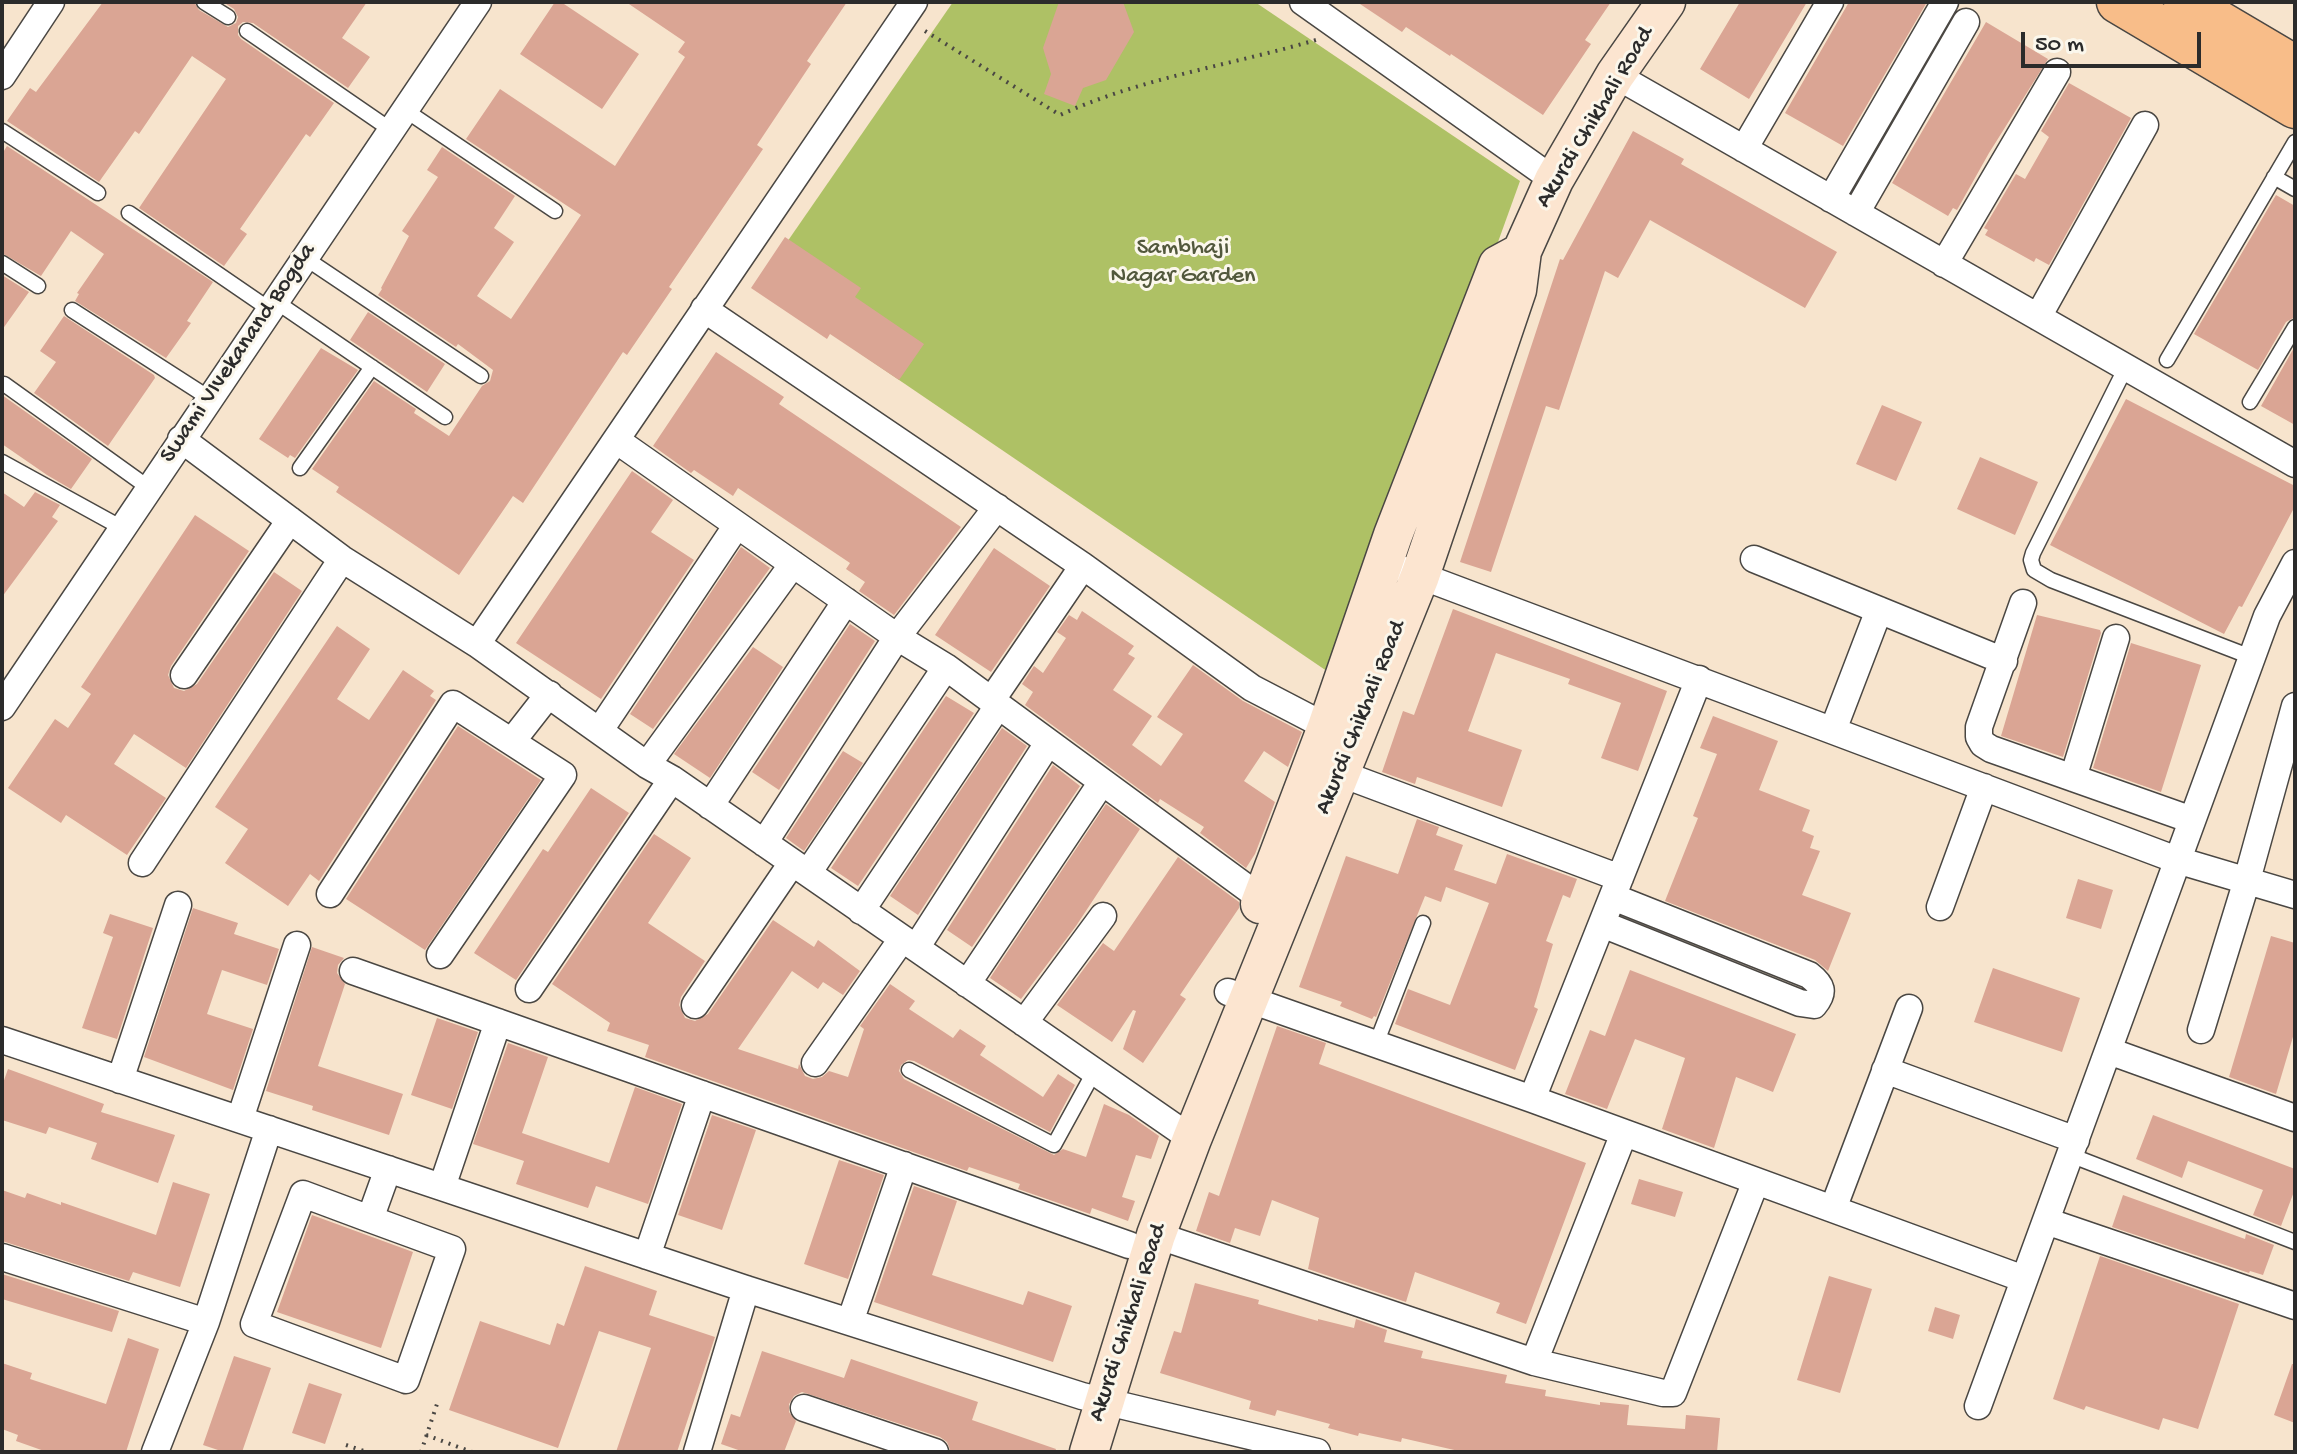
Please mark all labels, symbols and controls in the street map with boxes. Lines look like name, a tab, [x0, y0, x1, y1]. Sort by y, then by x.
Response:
scale bar	[2025, 16, 2205, 66]
street label: Akurdi Chikhali Road	[1531, 22, 1661, 214]
text: 50 m	[2035, 31, 2084, 60]
park label: Sambhaji Nagar Garden	[1111, 235, 1255, 291]
street label: Swami VIvekanand Bogda	[155, 239, 323, 469]
street label: Akurdi Chikhali Road	[1310, 617, 1414, 819]
street label: Akurdi Chikhali Road	[1083, 1221, 1175, 1425]

